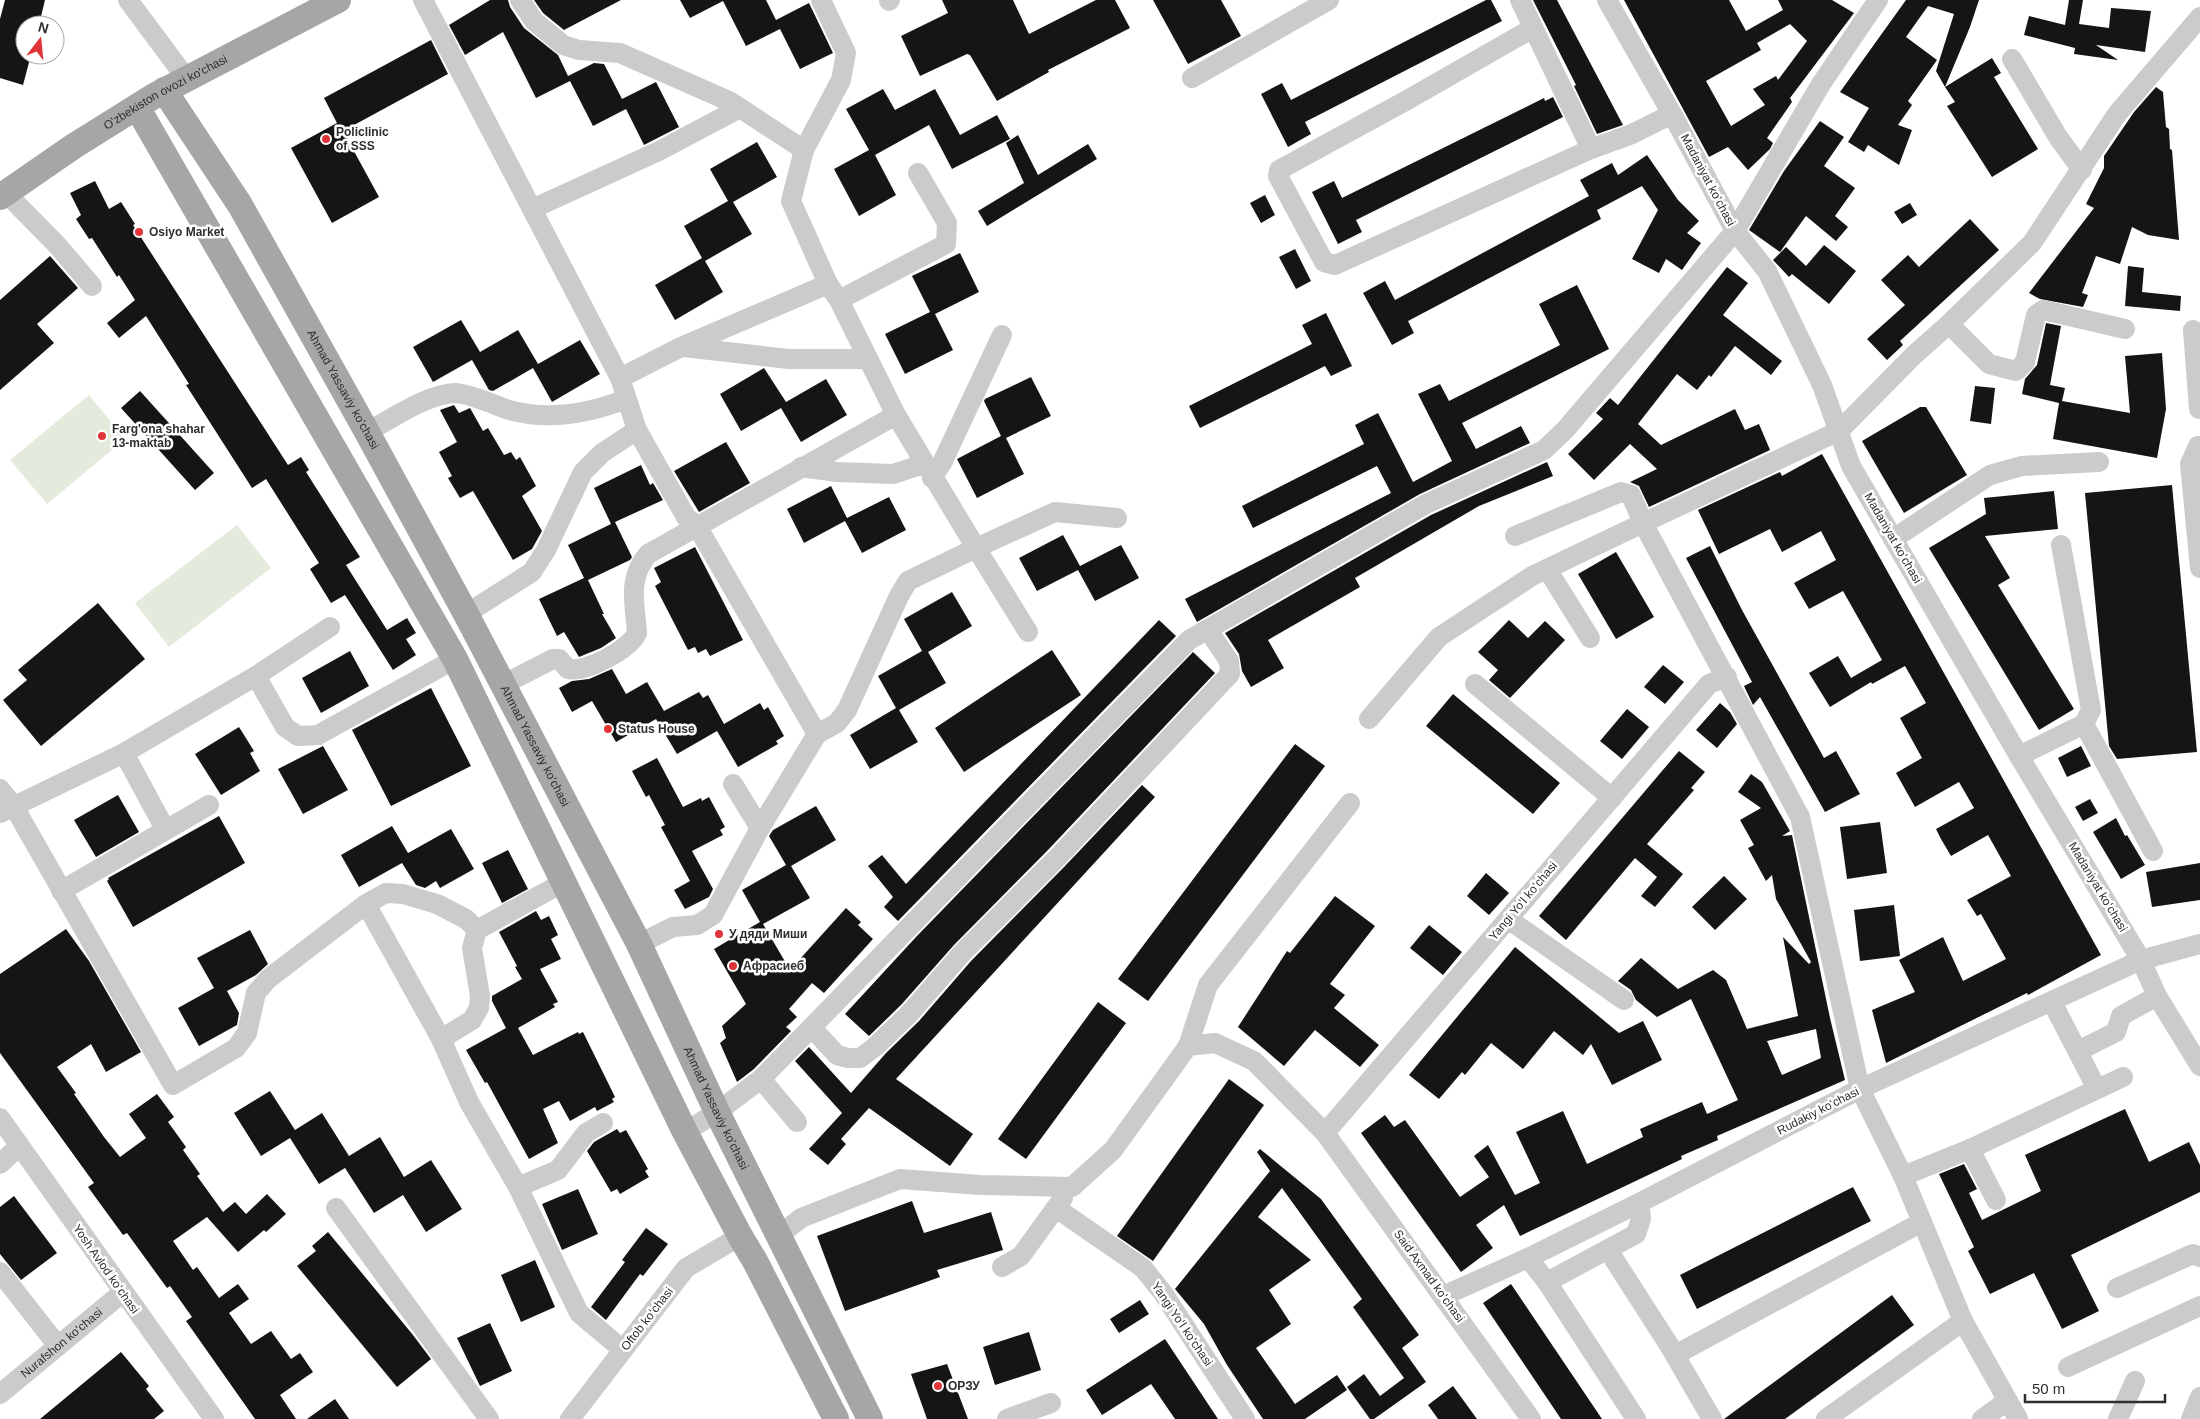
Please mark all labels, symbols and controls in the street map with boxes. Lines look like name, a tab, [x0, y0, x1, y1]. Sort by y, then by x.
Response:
north arrow	[15, 15, 65, 65]
text: N	[37, 18, 51, 37]
street label: O'zbekiston ovozi ko'chasi	[101, 52, 230, 133]
place label: Policlinic of SSS	[336, 125, 389, 153]
street label: Madaniyat koʻchasi	[1678, 132, 1738, 228]
marker: Policlinic of SSS	[320, 133, 332, 145]
place label: Osiyo Market	[149, 225, 224, 239]
marker: Osiyo Market	[133, 226, 145, 238]
street label: Ahmad Yassaviy ko'chasi	[304, 327, 382, 452]
place label: Farg'ona shahar 13-maktab	[112, 422, 205, 450]
marker: Farg'ona shahar 13-maktab	[96, 430, 108, 442]
street label: Madaniyat koʻchasi	[1861, 490, 1925, 586]
street label: Ahmad Yassaviy ko'chasi	[498, 683, 573, 809]
place label: Status House	[618, 722, 695, 736]
marker: Status House	[602, 723, 614, 735]
street label: Madaniyat koʻchasi	[2066, 840, 2130, 934]
street label: Yangi Yoʻl koʻchasi	[1486, 859, 1560, 943]
place label: У дяди Миши	[729, 927, 808, 941]
marker: У дяди Миши	[713, 928, 725, 940]
place label: Афрасиеб	[743, 959, 804, 973]
marker: Афрасиеб	[727, 960, 739, 972]
street label: Ahmad Yassaviy ko'chasi	[681, 1044, 752, 1172]
street label: Rudakiy koʻchasi	[1775, 1084, 1861, 1138]
street label: Yosh Avlod koʻchasi	[70, 1222, 142, 1316]
street label: Said Axmad koʻchasi	[1391, 1227, 1467, 1325]
street label: Yangi Yoʻl koʻchasi	[1149, 1279, 1215, 1369]
street label: Oftob koʻchasi	[618, 1285, 676, 1353]
street label: Nurafshon ko'chasi	[18, 1305, 105, 1381]
scale bar	[2025, 1372, 2165, 1404]
place label: ОРЗУ	[948, 1379, 980, 1393]
marker: ОРЗУ	[932, 1380, 944, 1392]
text: 50 m	[2032, 1380, 2065, 1397]

